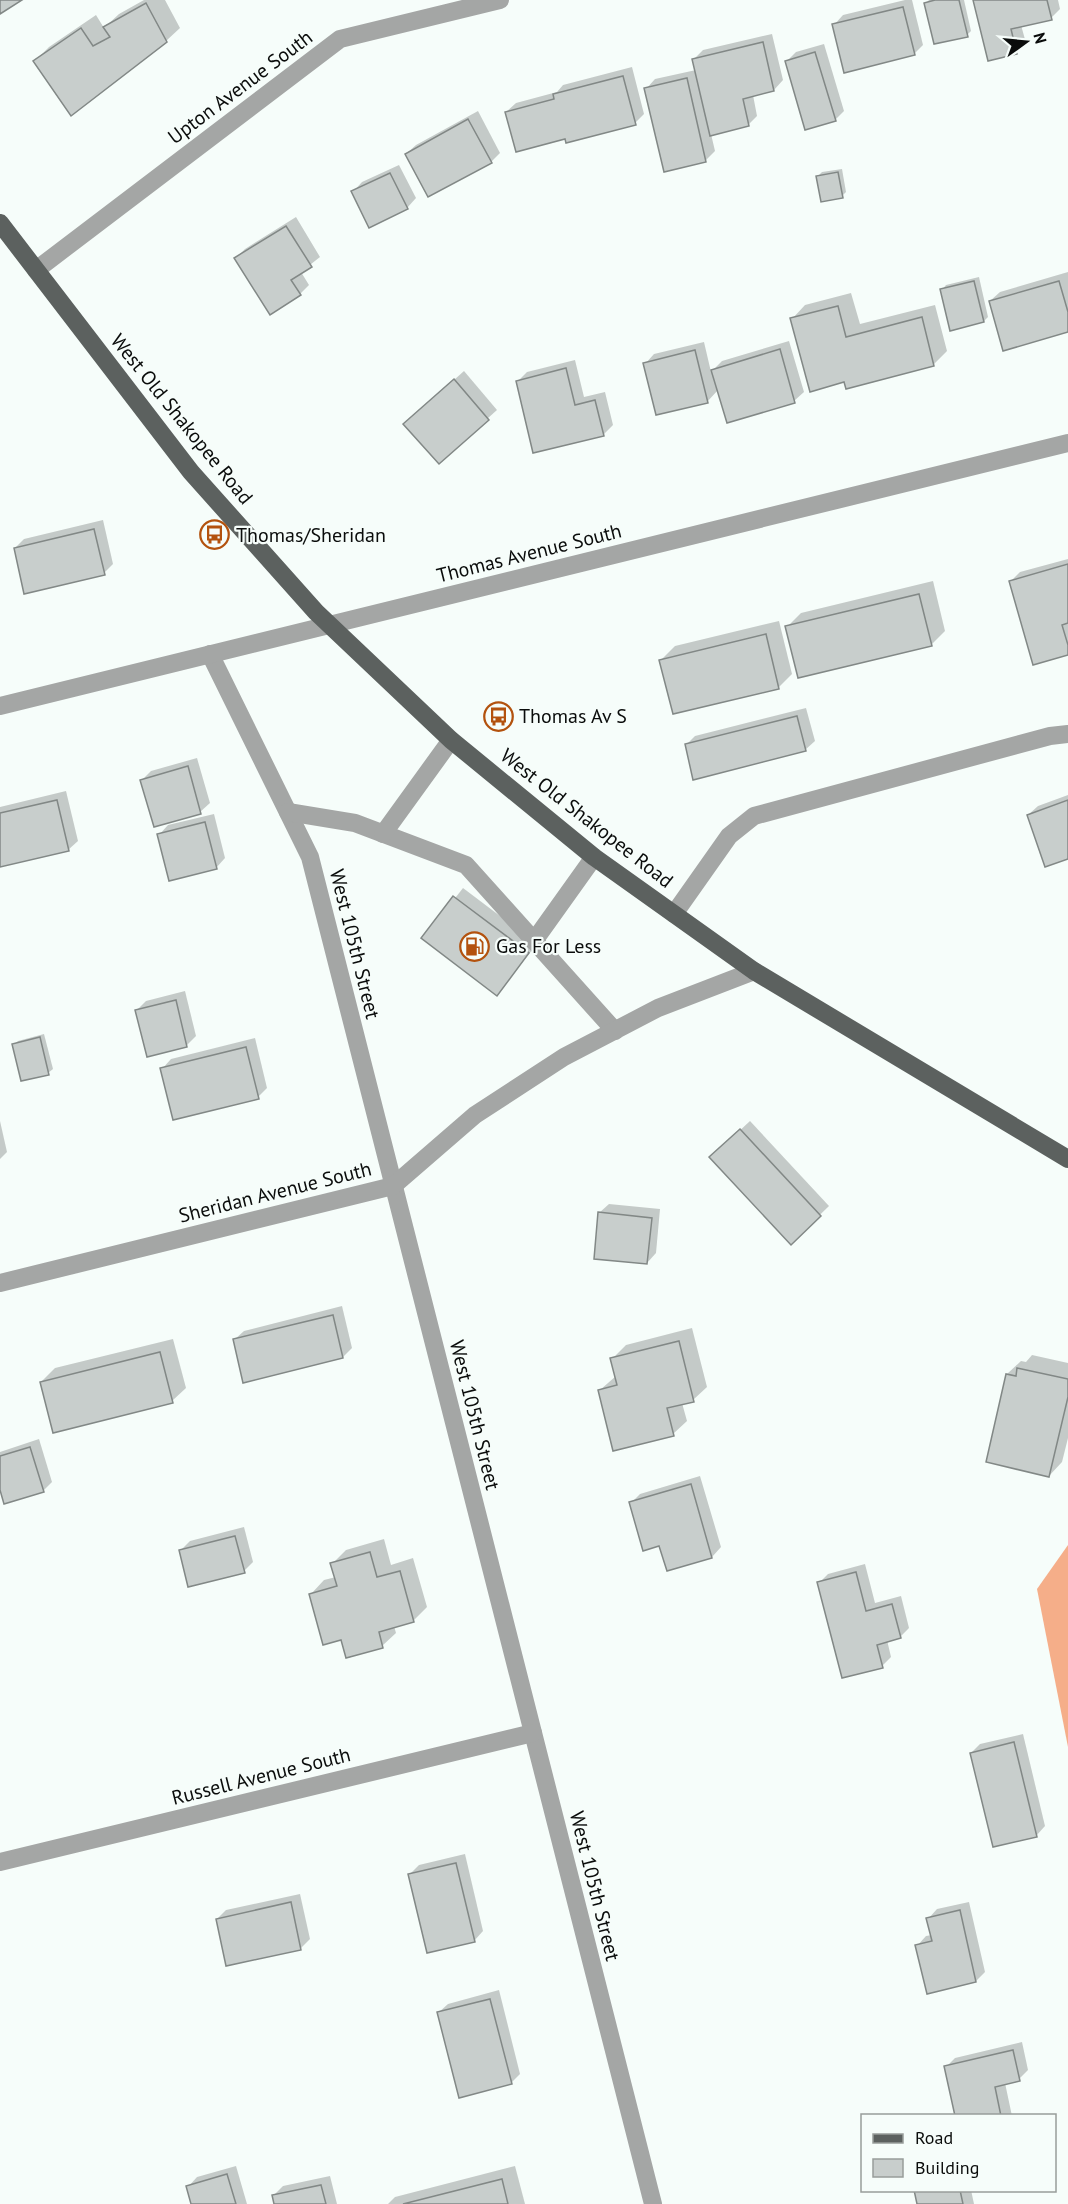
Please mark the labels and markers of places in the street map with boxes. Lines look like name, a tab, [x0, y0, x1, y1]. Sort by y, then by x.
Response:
bus stop icon: Thomas/Sheridan	[199, 519, 231, 551]
place label: Thomas/Sheridan	[236, 522, 386, 548]
bus stop icon: Thomas Av S	[482, 700, 514, 732]
place label: Thomas Av S	[519, 703, 627, 729]
fuel station icon: Gas For Less	[459, 930, 491, 962]
place label: Gas For Less	[496, 933, 601, 959]

